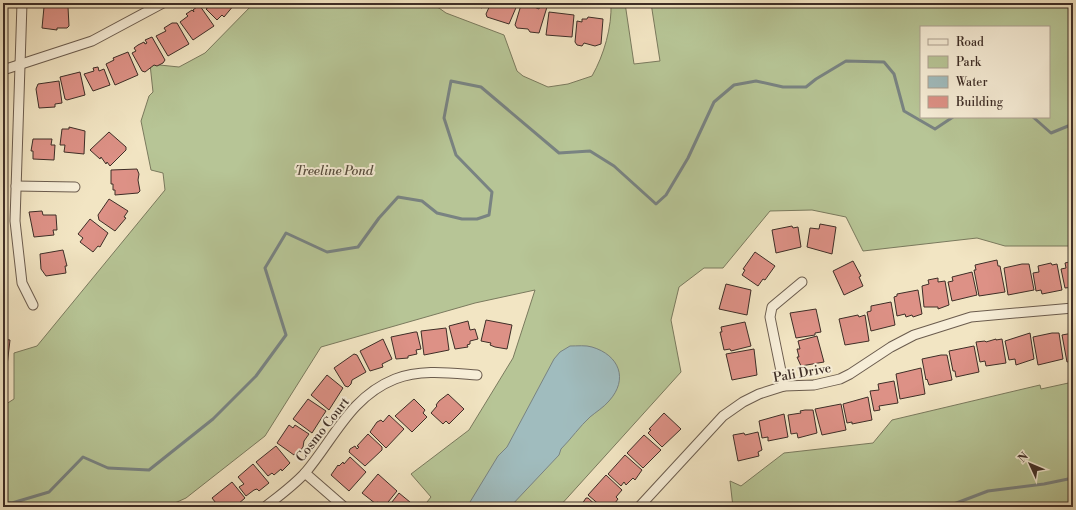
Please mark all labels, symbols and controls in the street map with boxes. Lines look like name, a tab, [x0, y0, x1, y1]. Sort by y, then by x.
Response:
legend	[920, 26, 1050, 118]
text: Road	[956, 35, 984, 50]
text: Park	[956, 55, 982, 70]
text: Water	[955, 75, 988, 90]
text: Building	[955, 95, 1004, 110]
park label: Treeline Pond	[295, 163, 374, 179]
street label: Pali Drive	[772, 360, 833, 386]
street label: Cosmo Court	[293, 394, 353, 465]
north arrow	[1010, 444, 1050, 484]
text: N	[1015, 450, 1032, 466]

